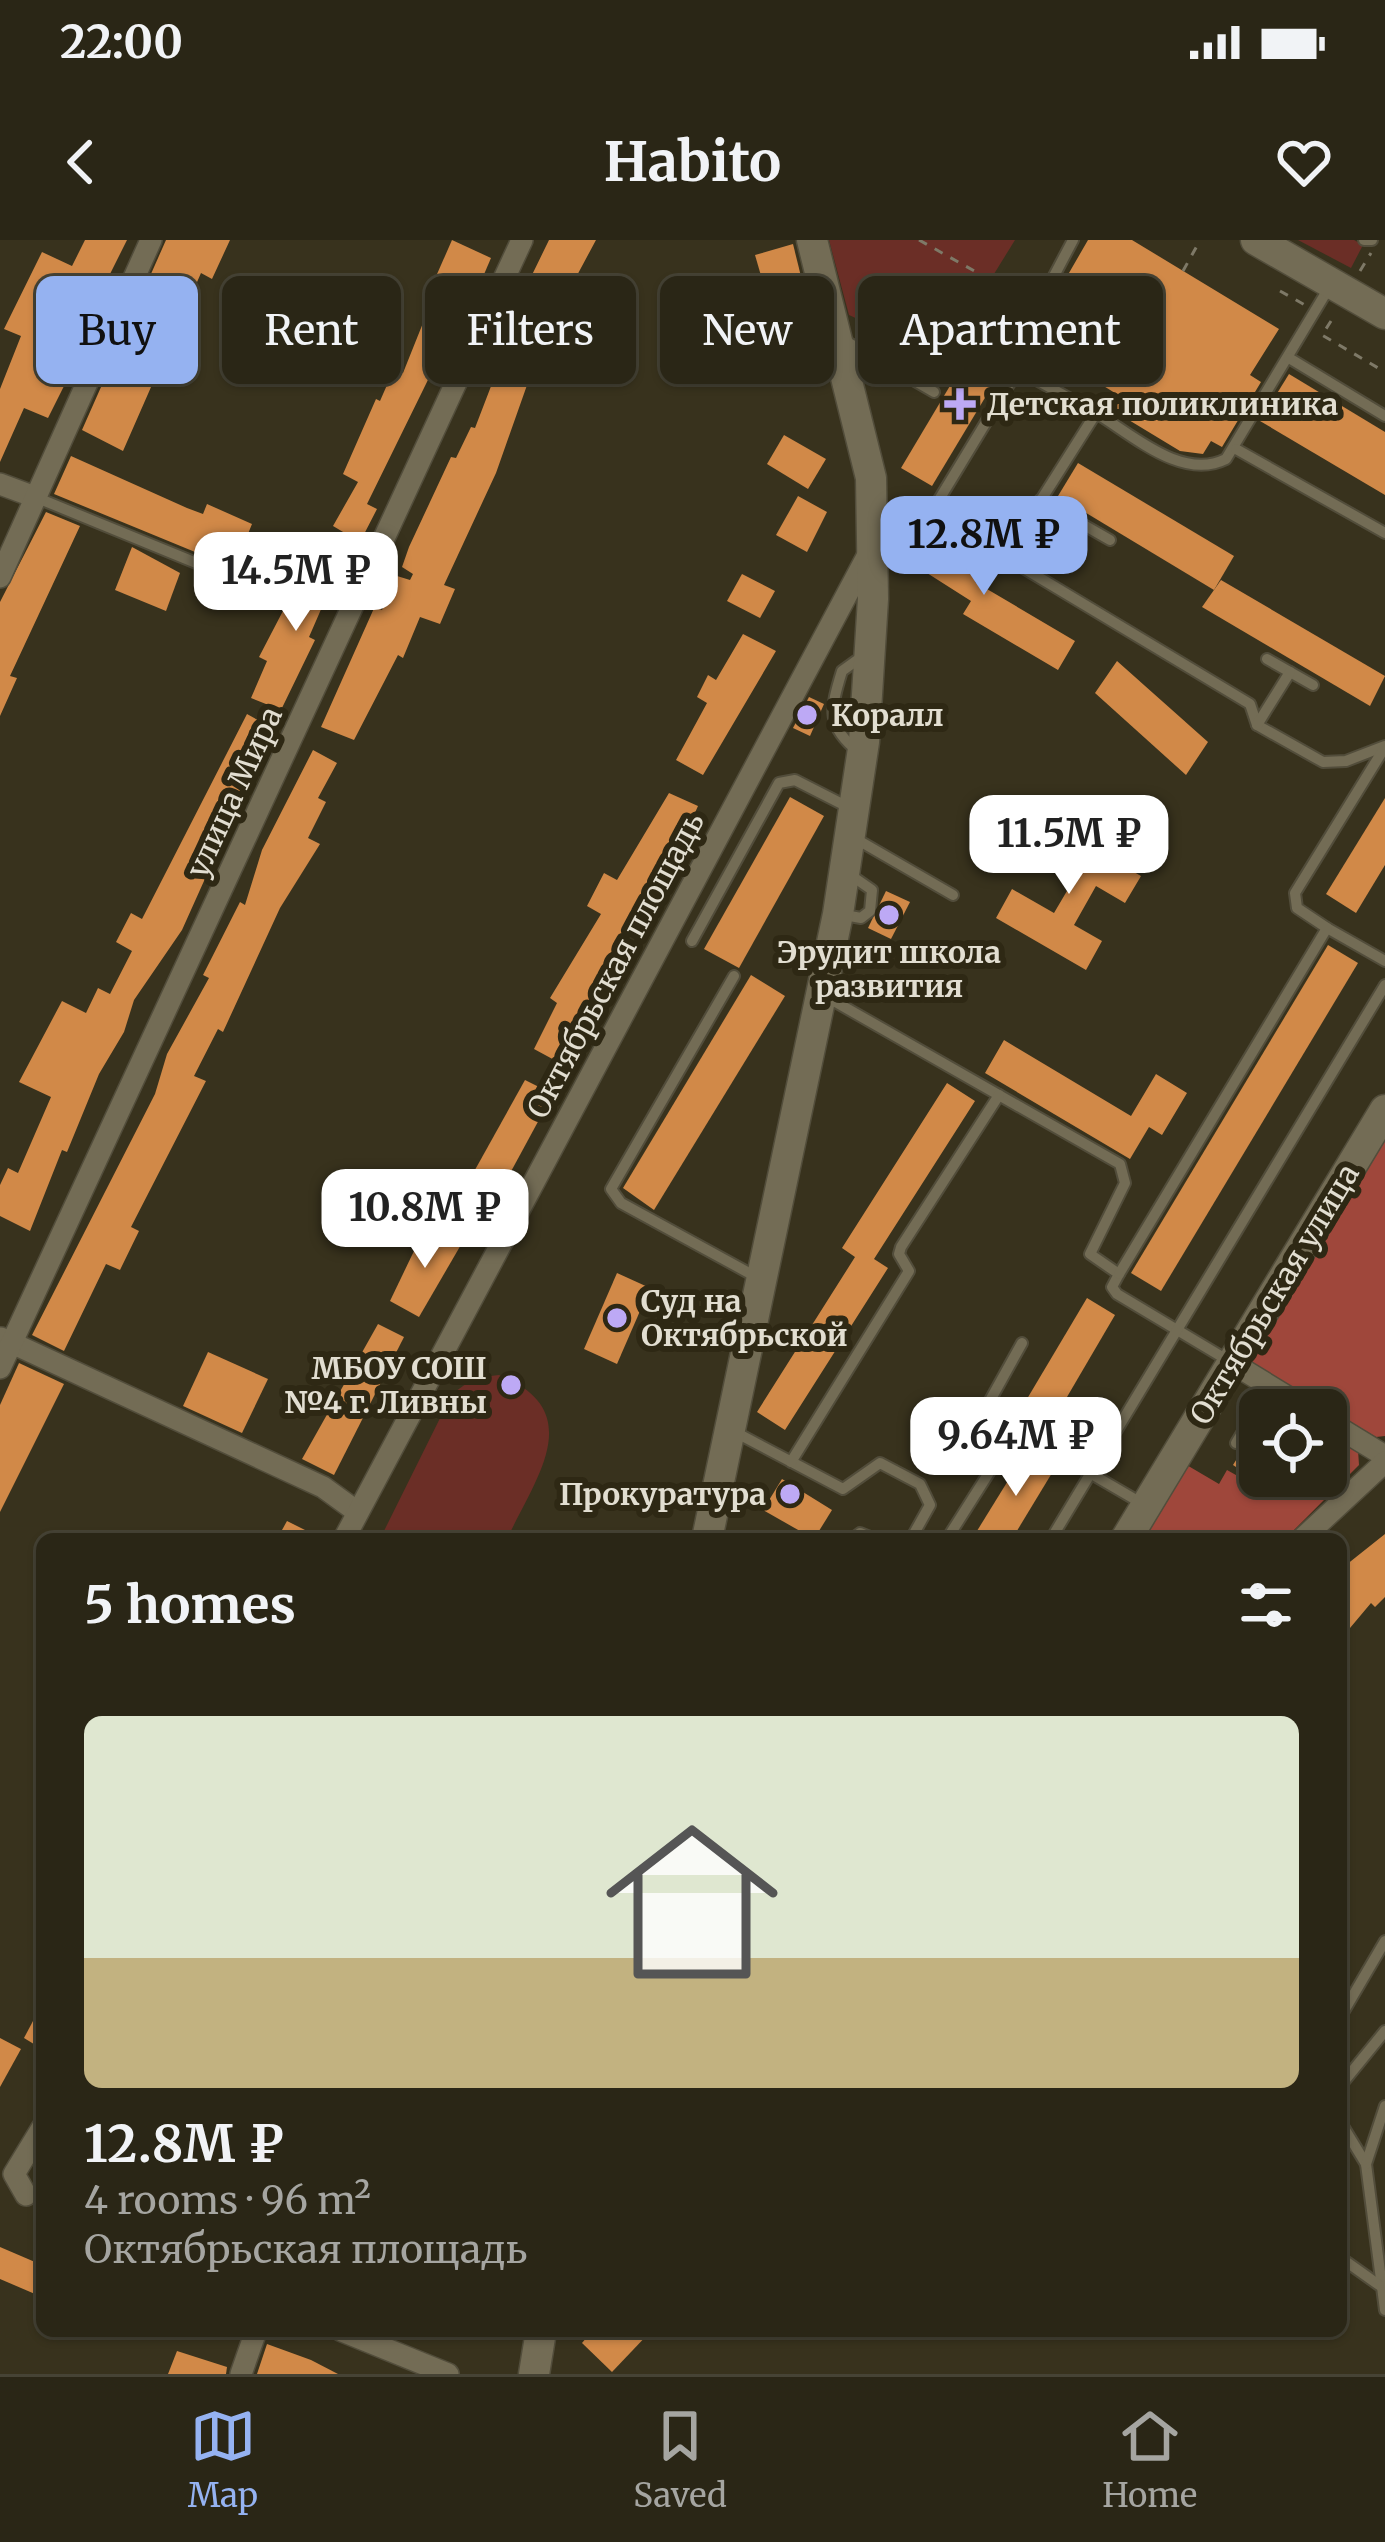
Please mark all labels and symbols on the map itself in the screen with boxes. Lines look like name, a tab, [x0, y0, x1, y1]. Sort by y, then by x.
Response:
place label: Детская поликлиника	[987, 385, 1339, 423]
marker: Детская поликлиника	[944, 388, 976, 420]
pin: 12.8M ₽	[873, 496, 1095, 598]
pin: 14.5M ₽	[185, 532, 407, 634]
place label: Коралл	[831, 696, 944, 734]
street label: улица Мира	[178, 701, 290, 883]
marker: Коралл	[794, 702, 820, 728]
pin: 11.5M ₽	[958, 795, 1180, 897]
street label: Октябрьская площадь	[518, 806, 712, 1124]
marker: Эрудит школа развития	[876, 902, 902, 928]
place label: Эрудит школа развития	[777, 933, 1001, 1005]
street label: Октябрьская улица	[1181, 1157, 1367, 1431]
pin: 10.8M ₽	[314, 1169, 536, 1271]
place label: Суд на Октябрьской	[641, 1282, 848, 1354]
marker: Суд на Октябрьской	[604, 1305, 630, 1331]
place label: МБОУ СОШ №4 г. Ливны	[284, 1349, 487, 1421]
marker: МБОУ СОШ №4 г. Ливны	[498, 1372, 524, 1398]
pin: 9.64M ₽	[905, 1397, 1127, 1499]
place label: Прокуратура	[559, 1475, 766, 1513]
marker: Прокуратура	[777, 1481, 803, 1507]

